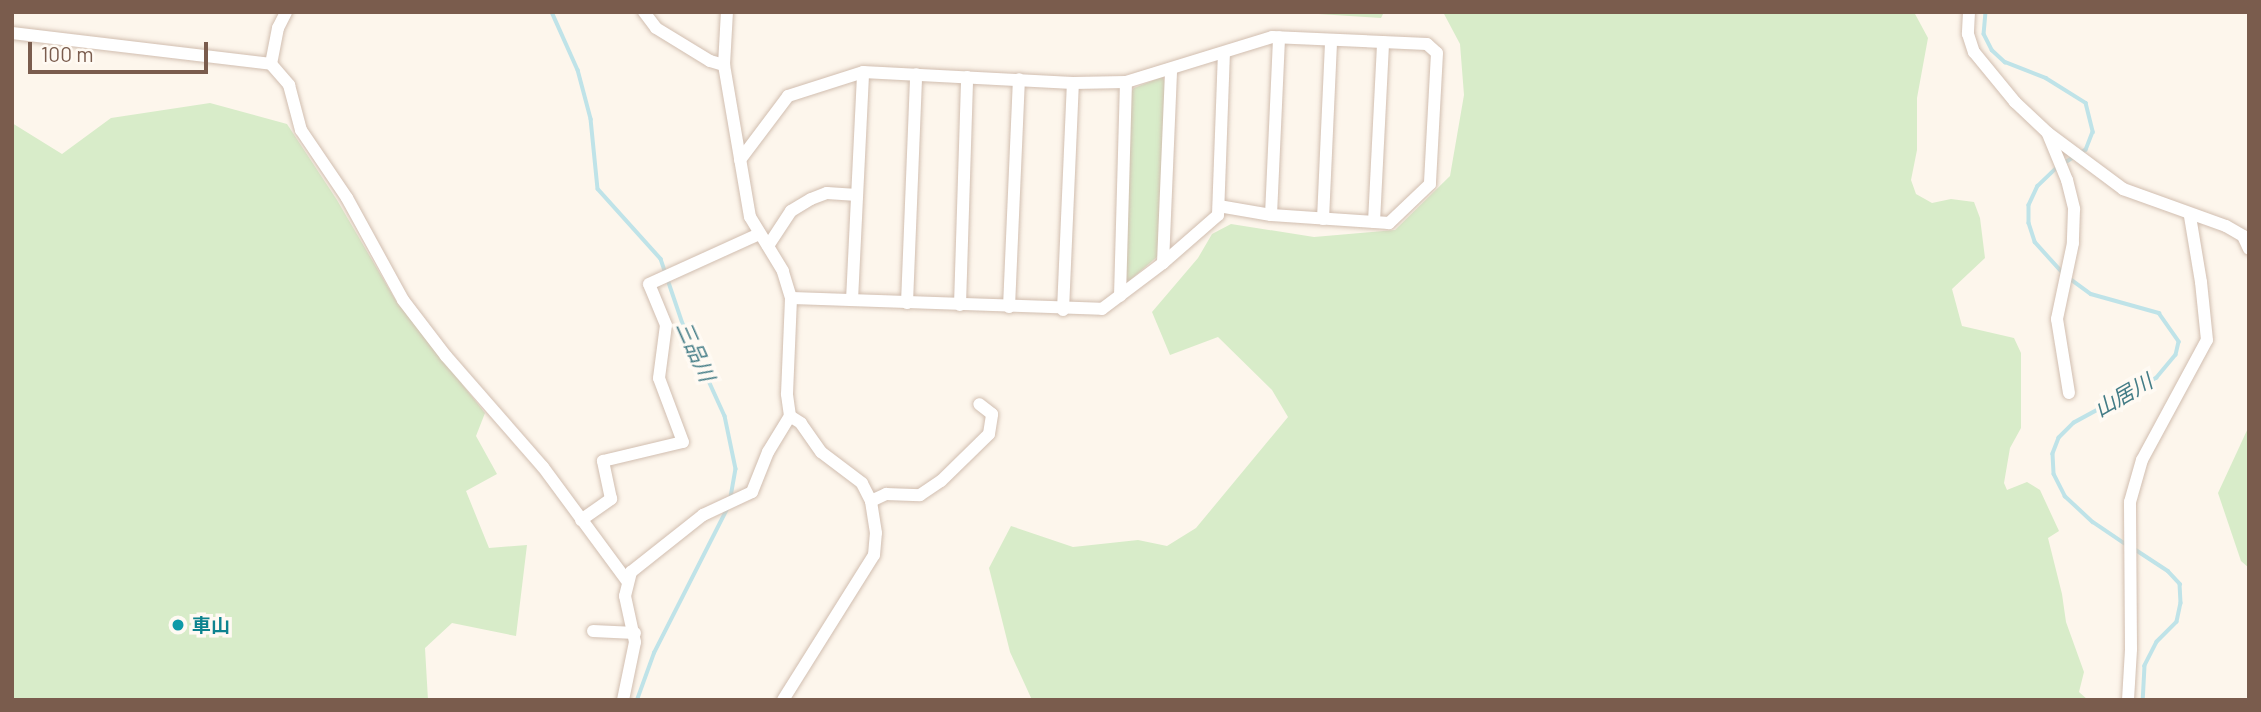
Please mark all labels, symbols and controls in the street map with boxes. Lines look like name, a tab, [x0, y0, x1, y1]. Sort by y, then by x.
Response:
scale bar	[32, 28, 212, 72]
text: 100 m	[41, 41, 94, 66]
water label: 三品川	[672, 317, 720, 385]
water label: 山居川	[2089, 368, 2157, 422]
place label: 車山	[192, 614, 230, 636]
marker: 車山	[170, 617, 186, 633]

